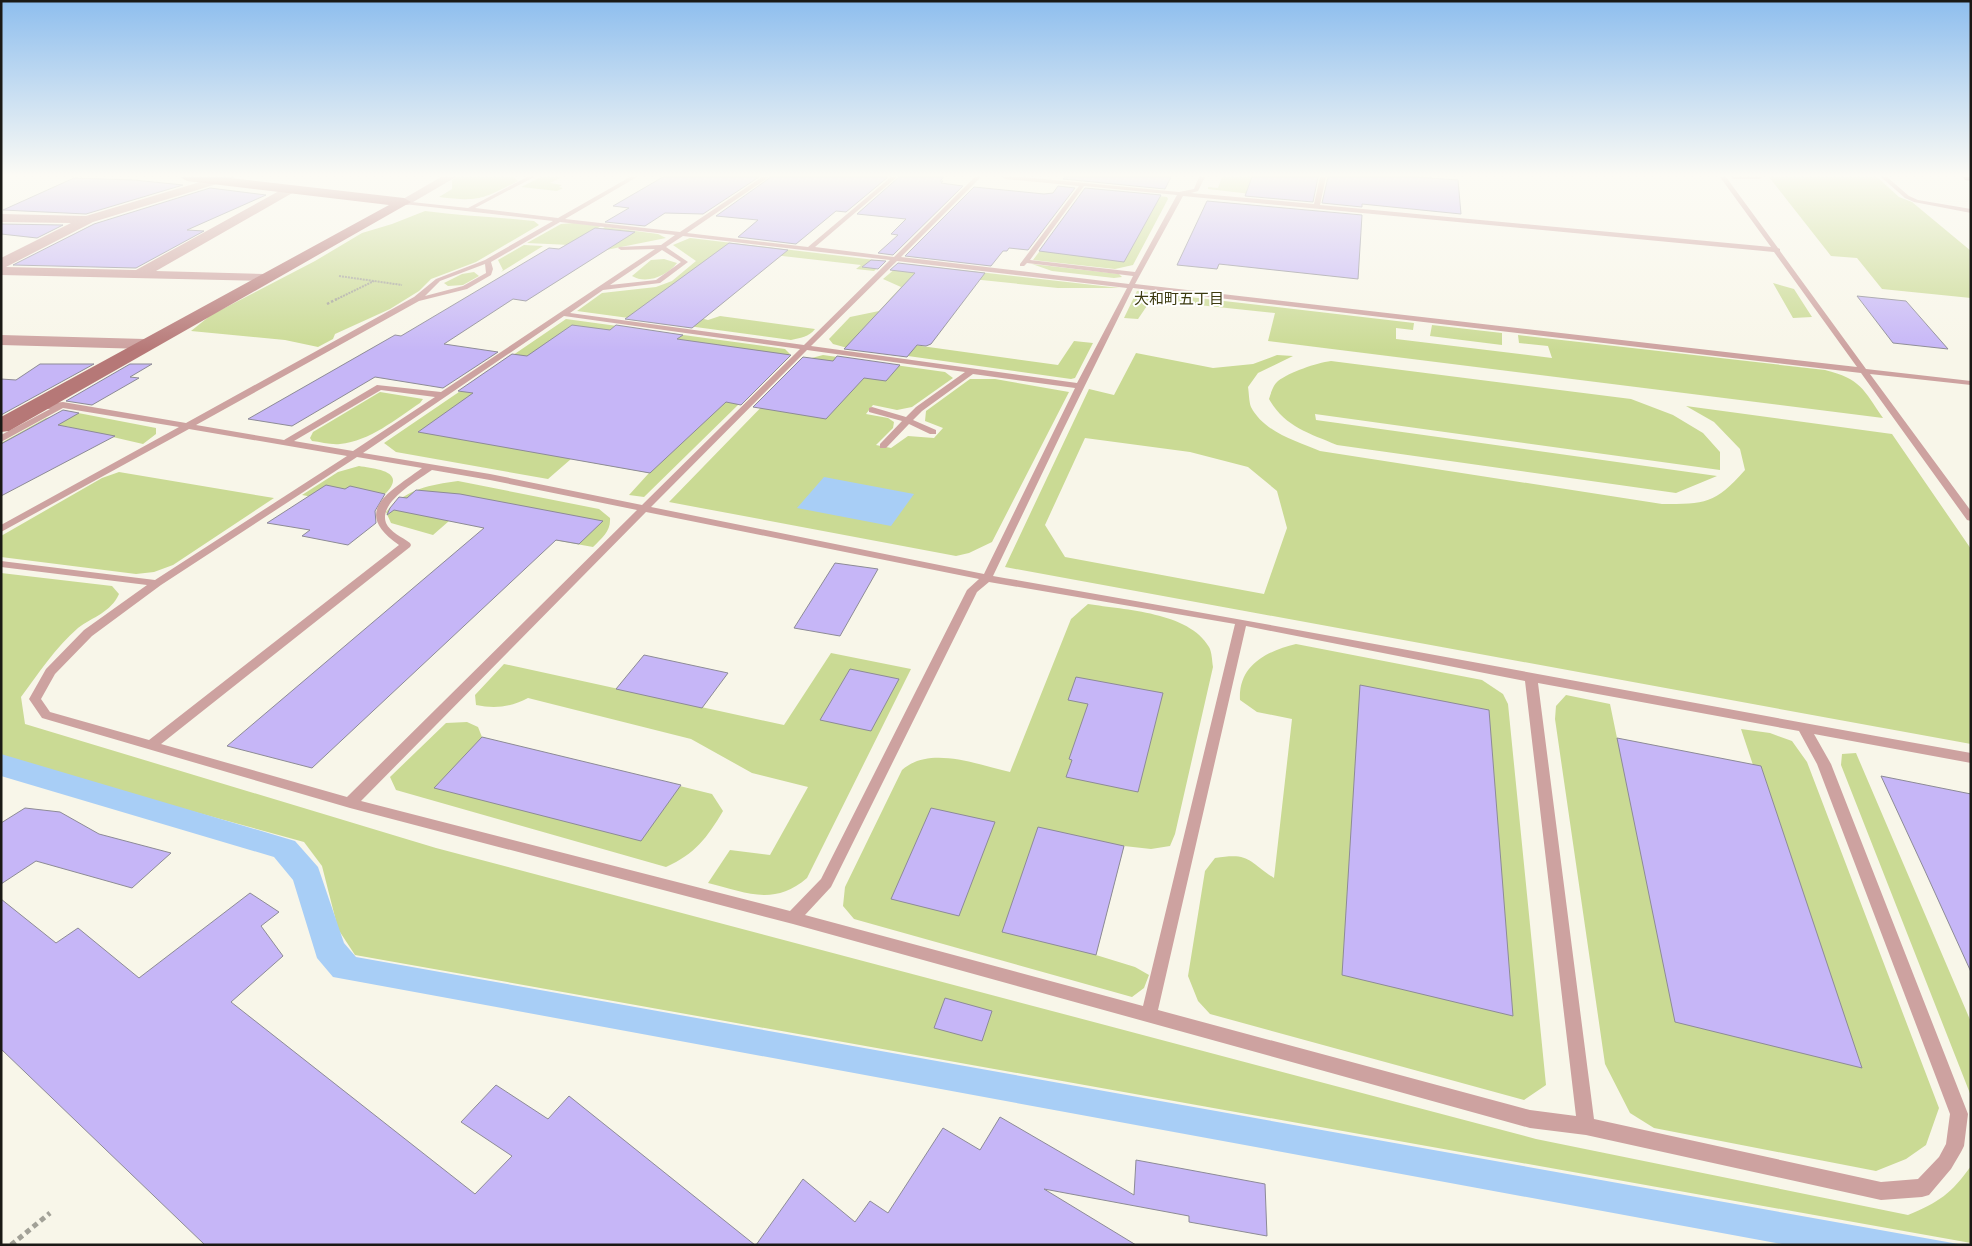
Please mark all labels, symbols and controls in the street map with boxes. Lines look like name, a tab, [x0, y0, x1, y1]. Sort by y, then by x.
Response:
district label: 大和町五丁目	[1134, 289, 1224, 308]

